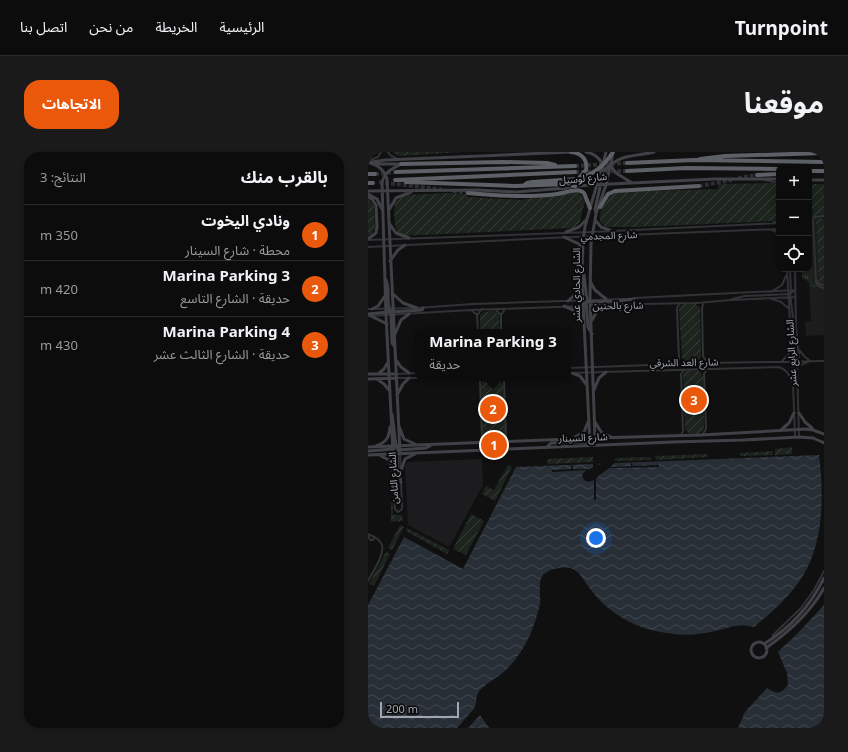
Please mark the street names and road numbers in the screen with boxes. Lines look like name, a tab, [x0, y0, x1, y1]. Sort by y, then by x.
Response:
street label: شارع لوسيل	[558, 169, 608, 188]
street label: شارع المجدمي	[580, 227, 638, 244]
street label: الشارع الحادي عشر	[569, 248, 584, 323]
street label: شارع بالحنين	[592, 298, 644, 313]
street label: الشارع الرابع عشر	[782, 319, 801, 388]
street label: شارع العد الشرقي	[649, 354, 719, 371]
street label: شارع السينار	[557, 429, 608, 446]
street label: الشارع الثامن	[385, 452, 402, 504]

